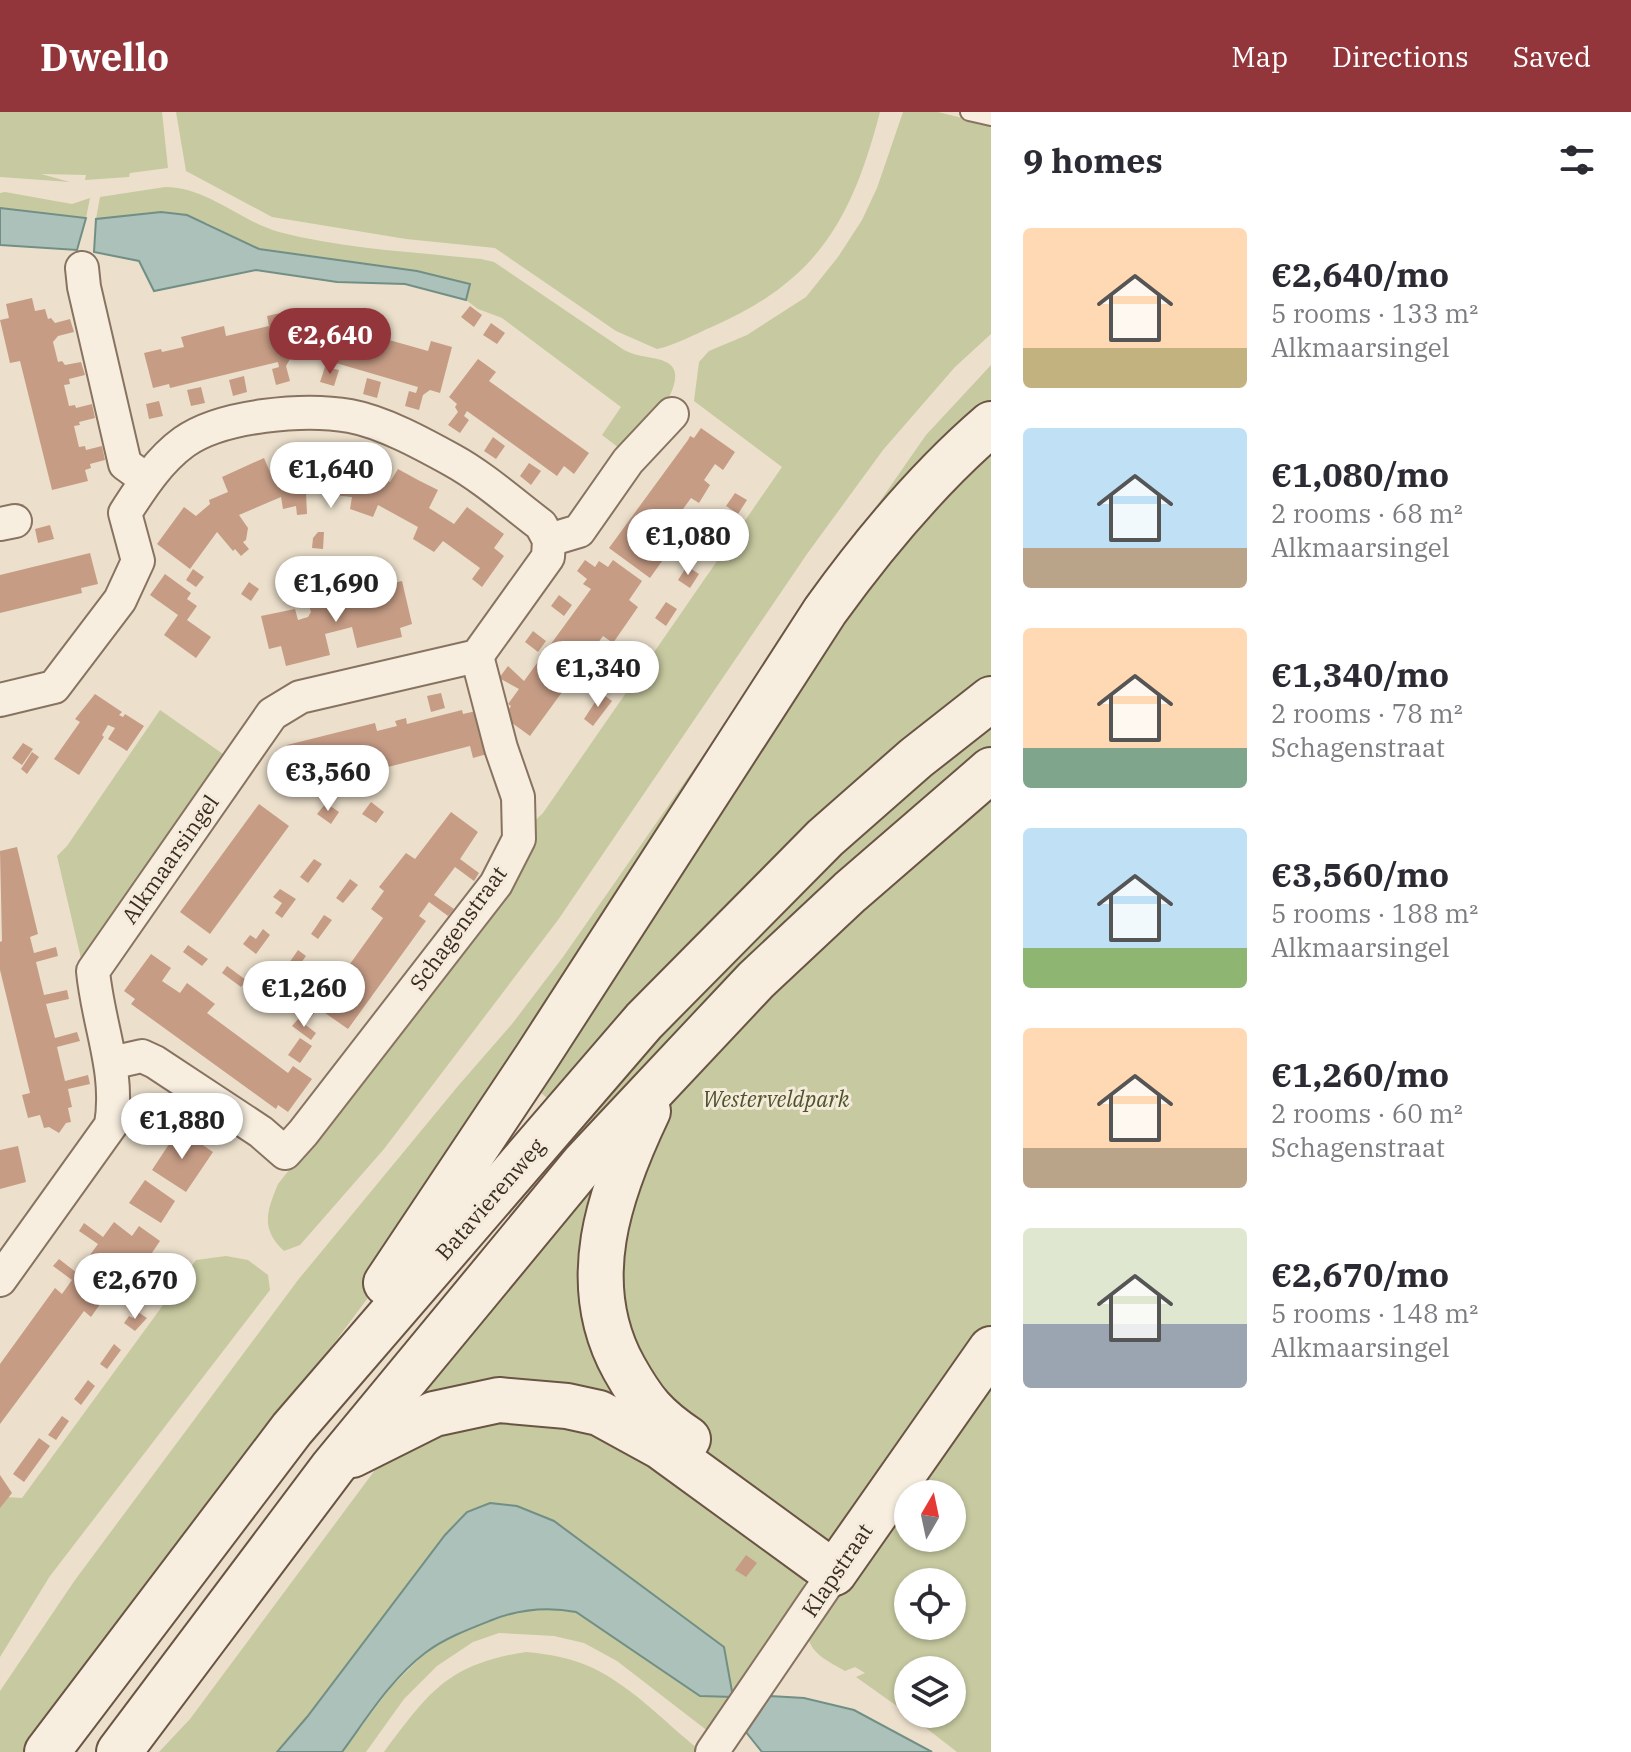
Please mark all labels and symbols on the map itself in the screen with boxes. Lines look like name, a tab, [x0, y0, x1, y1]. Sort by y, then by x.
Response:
pin: €2,640	[265, 308, 395, 376]
pin: €1,640	[266, 442, 396, 510]
pin: €1,080	[623, 509, 753, 577]
pin: €1,690	[271, 556, 401, 624]
pin: €1,340	[533, 641, 663, 709]
pin: €3,560	[263, 745, 393, 813]
street label: Alkmaarsingel	[114, 789, 225, 929]
street label: Schagenstraat	[403, 859, 513, 996]
pin: €1,260	[239, 961, 369, 1029]
park label: Westerveldpark	[703, 1084, 850, 1113]
pin: €1,880	[117, 1093, 247, 1161]
street label: Batavierenweg	[429, 1132, 551, 1266]
pin: €2,670	[70, 1253, 200, 1321]
north arrow	[894, 1480, 966, 1552]
street label: Klapstraat	[795, 1517, 879, 1622]

